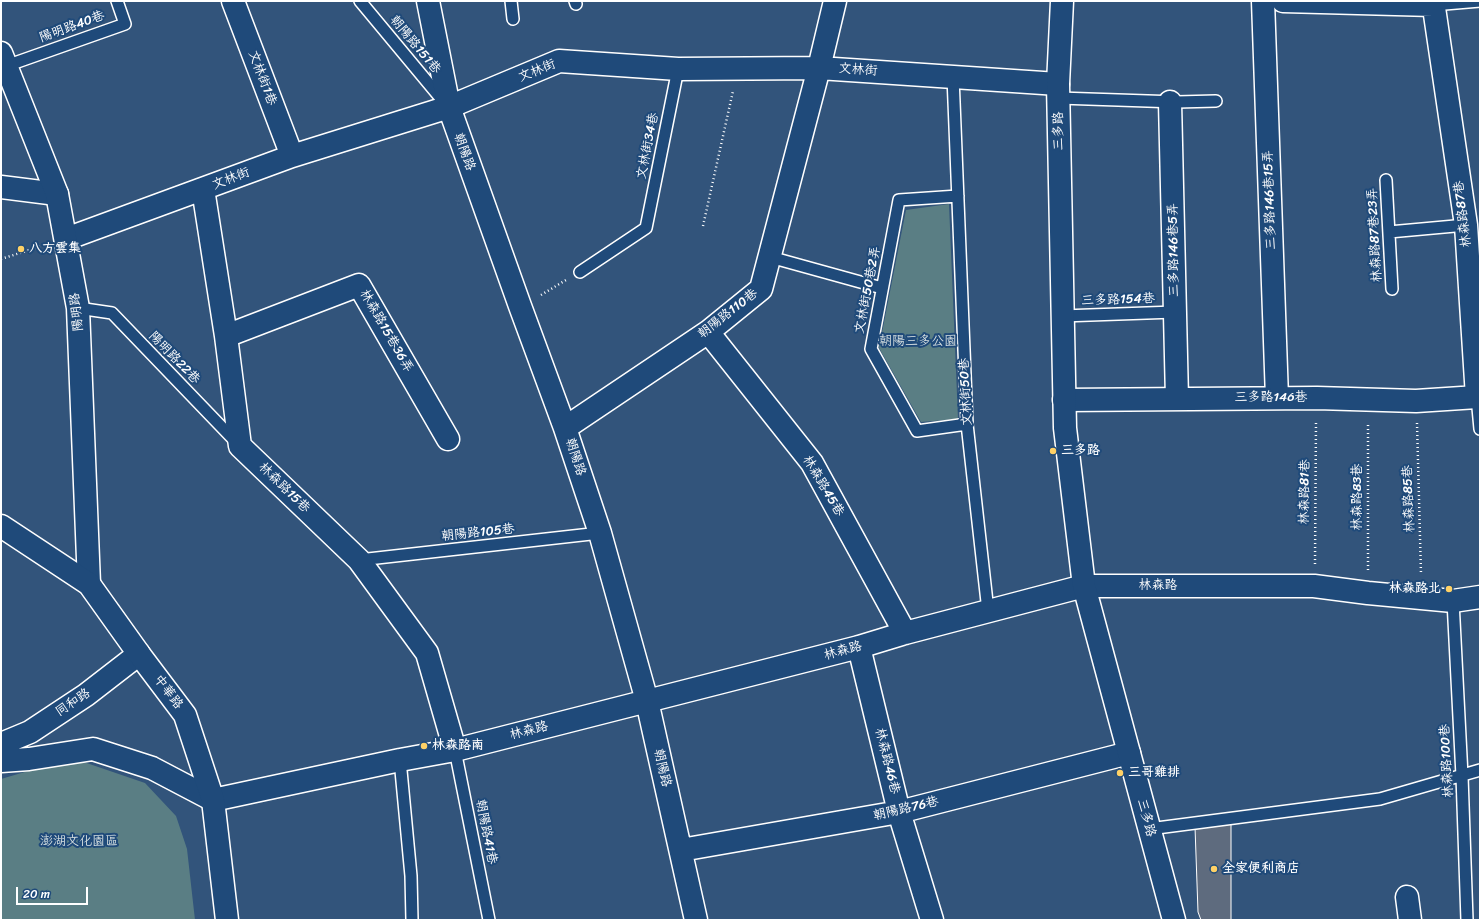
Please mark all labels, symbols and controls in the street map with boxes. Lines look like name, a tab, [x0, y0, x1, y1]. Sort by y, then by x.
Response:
street label: 陽明路40巷	[37, 8, 107, 46]
street label: 朝陽路151巷	[386, 13, 444, 77]
street label: 文林街1巷	[244, 48, 280, 108]
street label: 文林街	[516, 56, 558, 86]
street label: 文林街	[838, 61, 878, 79]
street label: 文林街34巷	[634, 111, 662, 181]
street label: 三多路	[1051, 111, 1067, 151]
street label: 朝陽路	[450, 131, 478, 173]
street label: 三多路146巷15弄	[1260, 150, 1280, 250]
street label: 文林街	[210, 165, 252, 193]
street label: 林森路87巷	[1451, 180, 1475, 248]
street label: 林森路87巷23弄	[1365, 187, 1385, 283]
street label: 三多路146巷5弄	[1165, 203, 1183, 297]
place label: 八方雲集	[29, 241, 81, 257]
marker: 八方雲集	[16, 244, 26, 254]
street label: 文林街50巷2弄	[852, 245, 884, 335]
street label: 朝陽路110巷	[695, 286, 761, 342]
street label: 林森路15巷36弄	[356, 287, 416, 375]
street label: 三多路154巷	[1081, 291, 1155, 309]
street label: 陽明路	[67, 292, 87, 332]
street label: 陽明路22巷	[145, 328, 203, 388]
park label: 朝陽三多公園	[879, 334, 957, 350]
street label: 文林街50巷	[956, 358, 976, 426]
street label: 三多路146巷	[1234, 390, 1308, 406]
street label: 朝陽路	[562, 436, 588, 478]
place label: 三多路	[1061, 443, 1100, 459]
marker: 三多路	[1048, 446, 1058, 456]
street label: 林森路45巷	[799, 453, 847, 519]
street label: 林森路81巷	[1297, 459, 1313, 525]
street label: 林森路15巷	[255, 460, 313, 516]
street label: 林森路83巷	[1350, 464, 1366, 530]
street label: 林森路85巷	[1400, 465, 1418, 533]
street label: 朝陽路105巷	[441, 521, 515, 545]
street label: 林森路	[1139, 578, 1177, 594]
place label: 林森路北	[1389, 581, 1441, 597]
marker: 林森路北	[1444, 584, 1454, 594]
street label: 林森路	[822, 638, 864, 664]
street label: 中華路	[150, 672, 186, 712]
street label: 同和路	[52, 686, 94, 720]
street label: 林森路	[508, 719, 550, 743]
street label: 林森路100巷	[1437, 724, 1457, 798]
street label: 林森路46巷	[871, 726, 903, 796]
place label: 林森路南	[432, 738, 484, 754]
marker: 林森路南	[419, 741, 429, 751]
street label: 朝陽路	[650, 747, 674, 789]
place label: 三哥雞排	[1128, 765, 1180, 781]
marker: 三哥雞排	[1115, 768, 1125, 778]
street label: 朝陽路76巷	[872, 794, 940, 824]
street label: 三多路	[1133, 797, 1159, 839]
street label: 朝陽路41巷	[472, 798, 500, 866]
park label: 澎湖文化園區	[40, 834, 118, 850]
place label: 全家便利商店	[1222, 861, 1300, 877]
marker: 全家便利商店	[1209, 864, 1219, 874]
scale bar	[18, 879, 90, 905]
text: 20 m	[23, 883, 50, 905]

